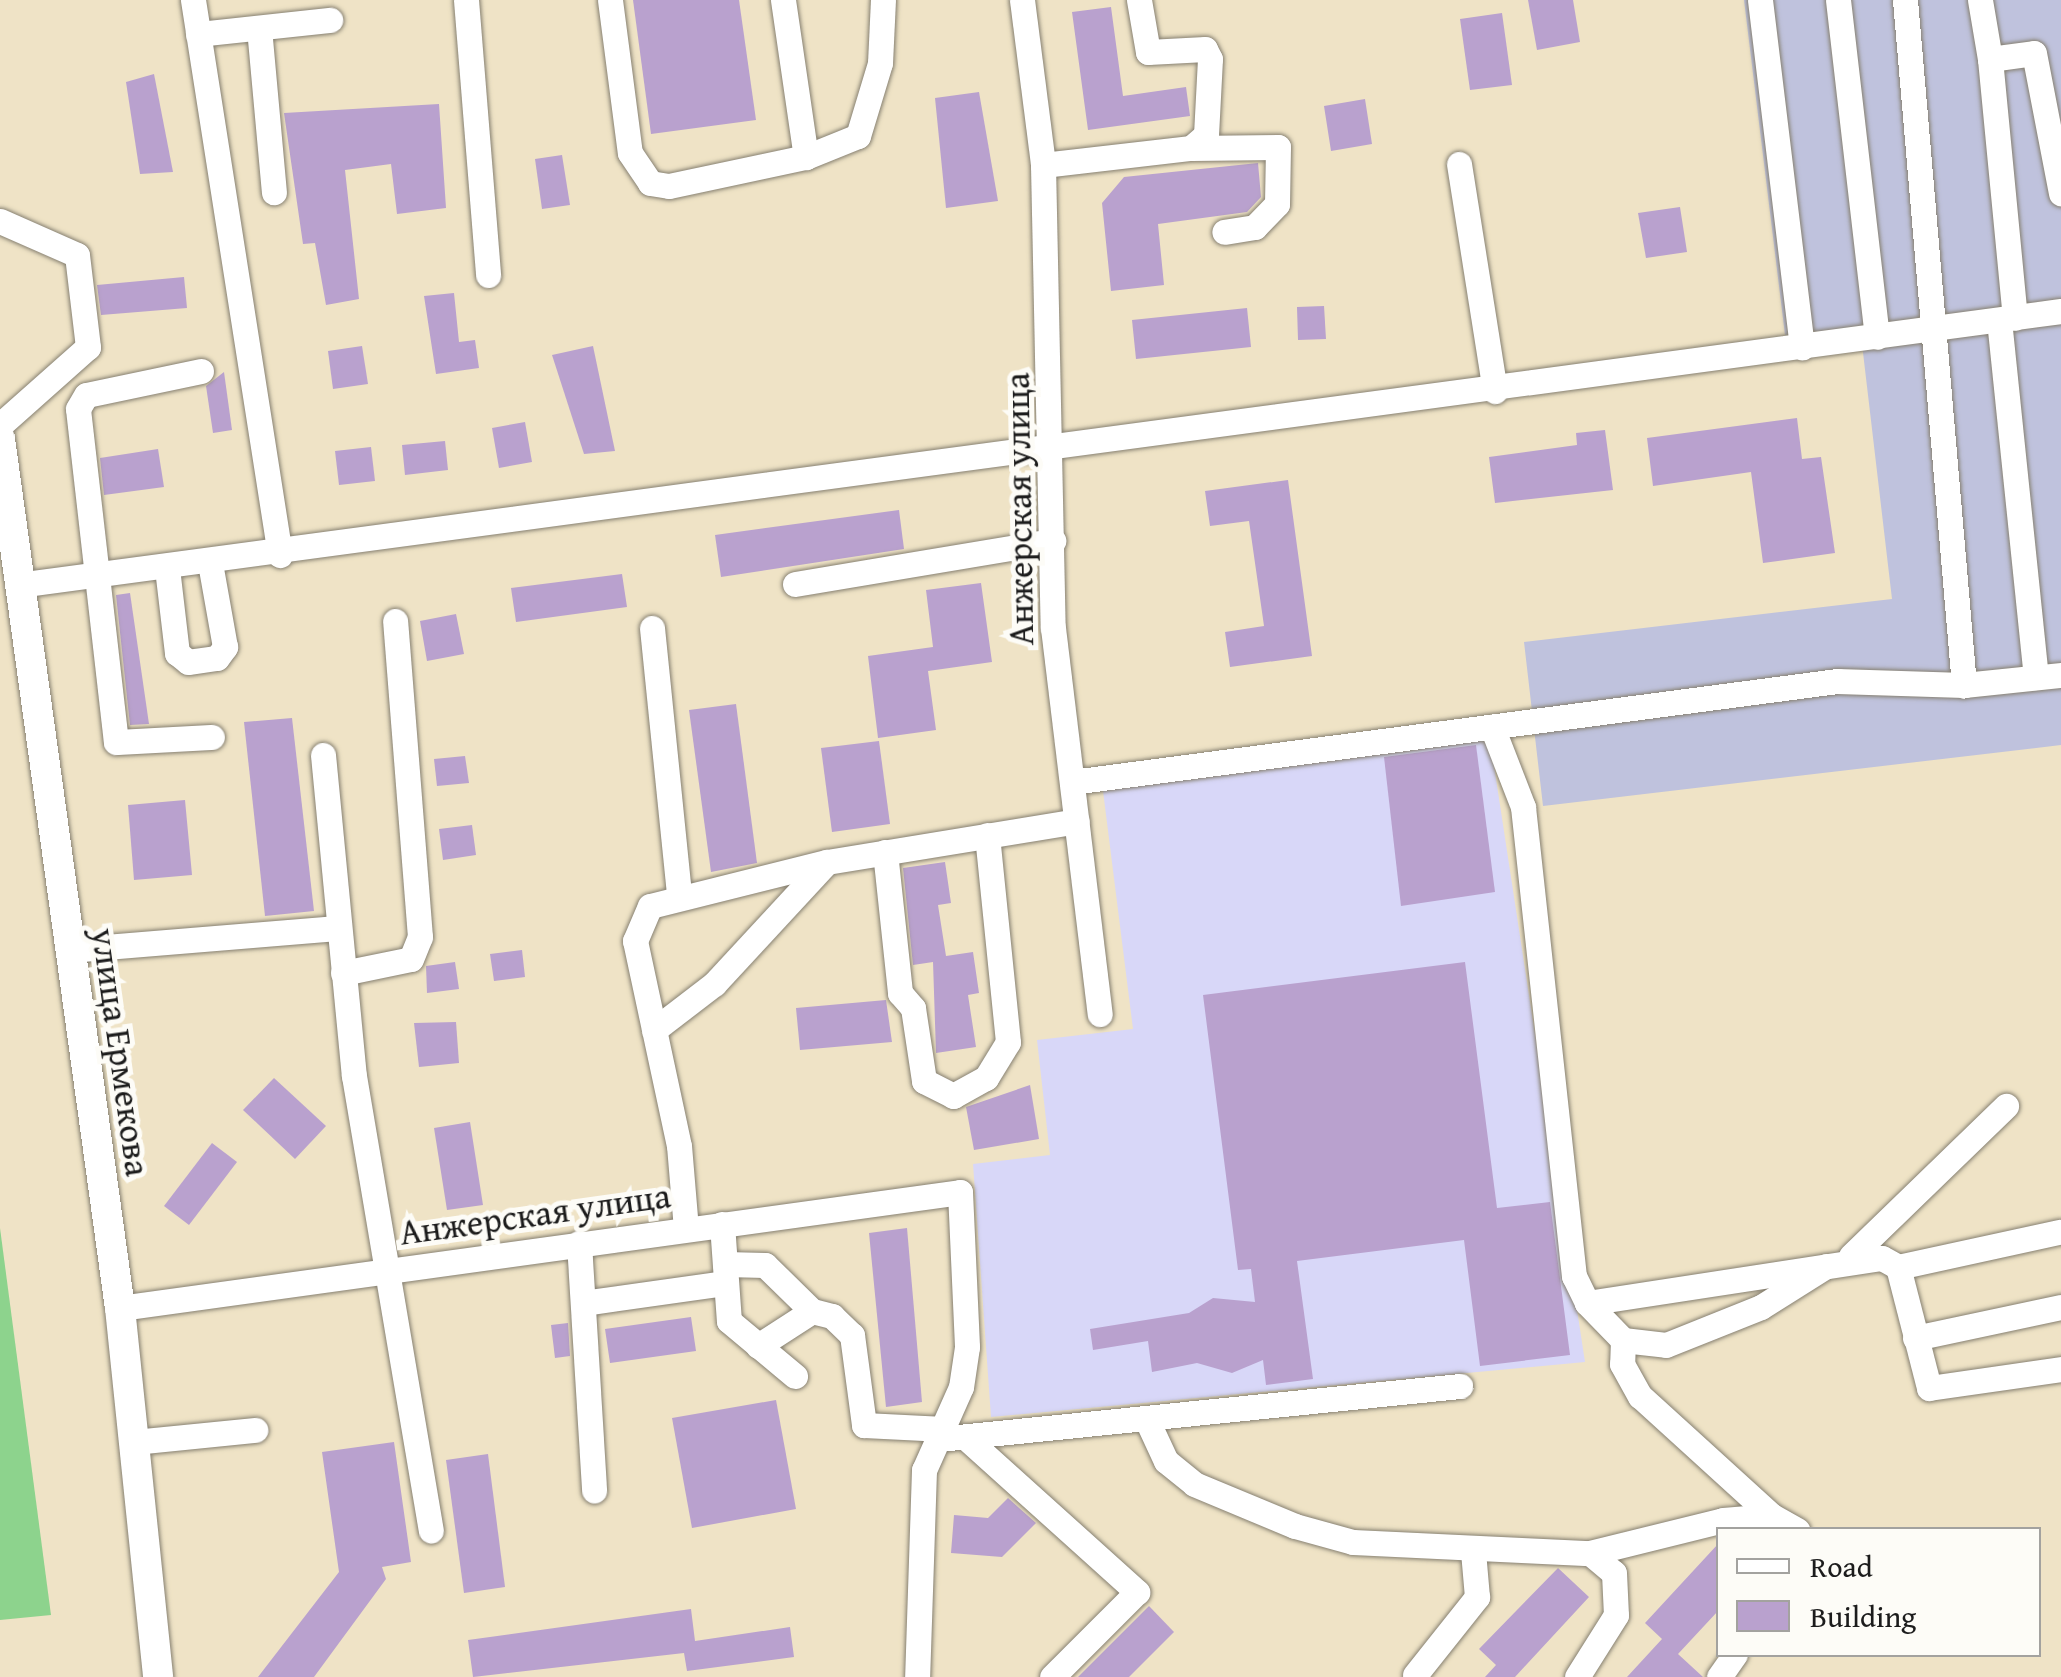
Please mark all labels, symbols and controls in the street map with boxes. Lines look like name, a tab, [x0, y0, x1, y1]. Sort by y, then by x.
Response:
street label: Анжерская улица	[996, 372, 1042, 646]
street label: улица Ермекова	[83, 925, 159, 1179]
street label: Анжерская улица	[397, 1174, 673, 1254]
legend	[1716, 1527, 2041, 1657]
text: Road	[1810, 1544, 1873, 1588]
text: Building	[1810, 1594, 1916, 1638]

